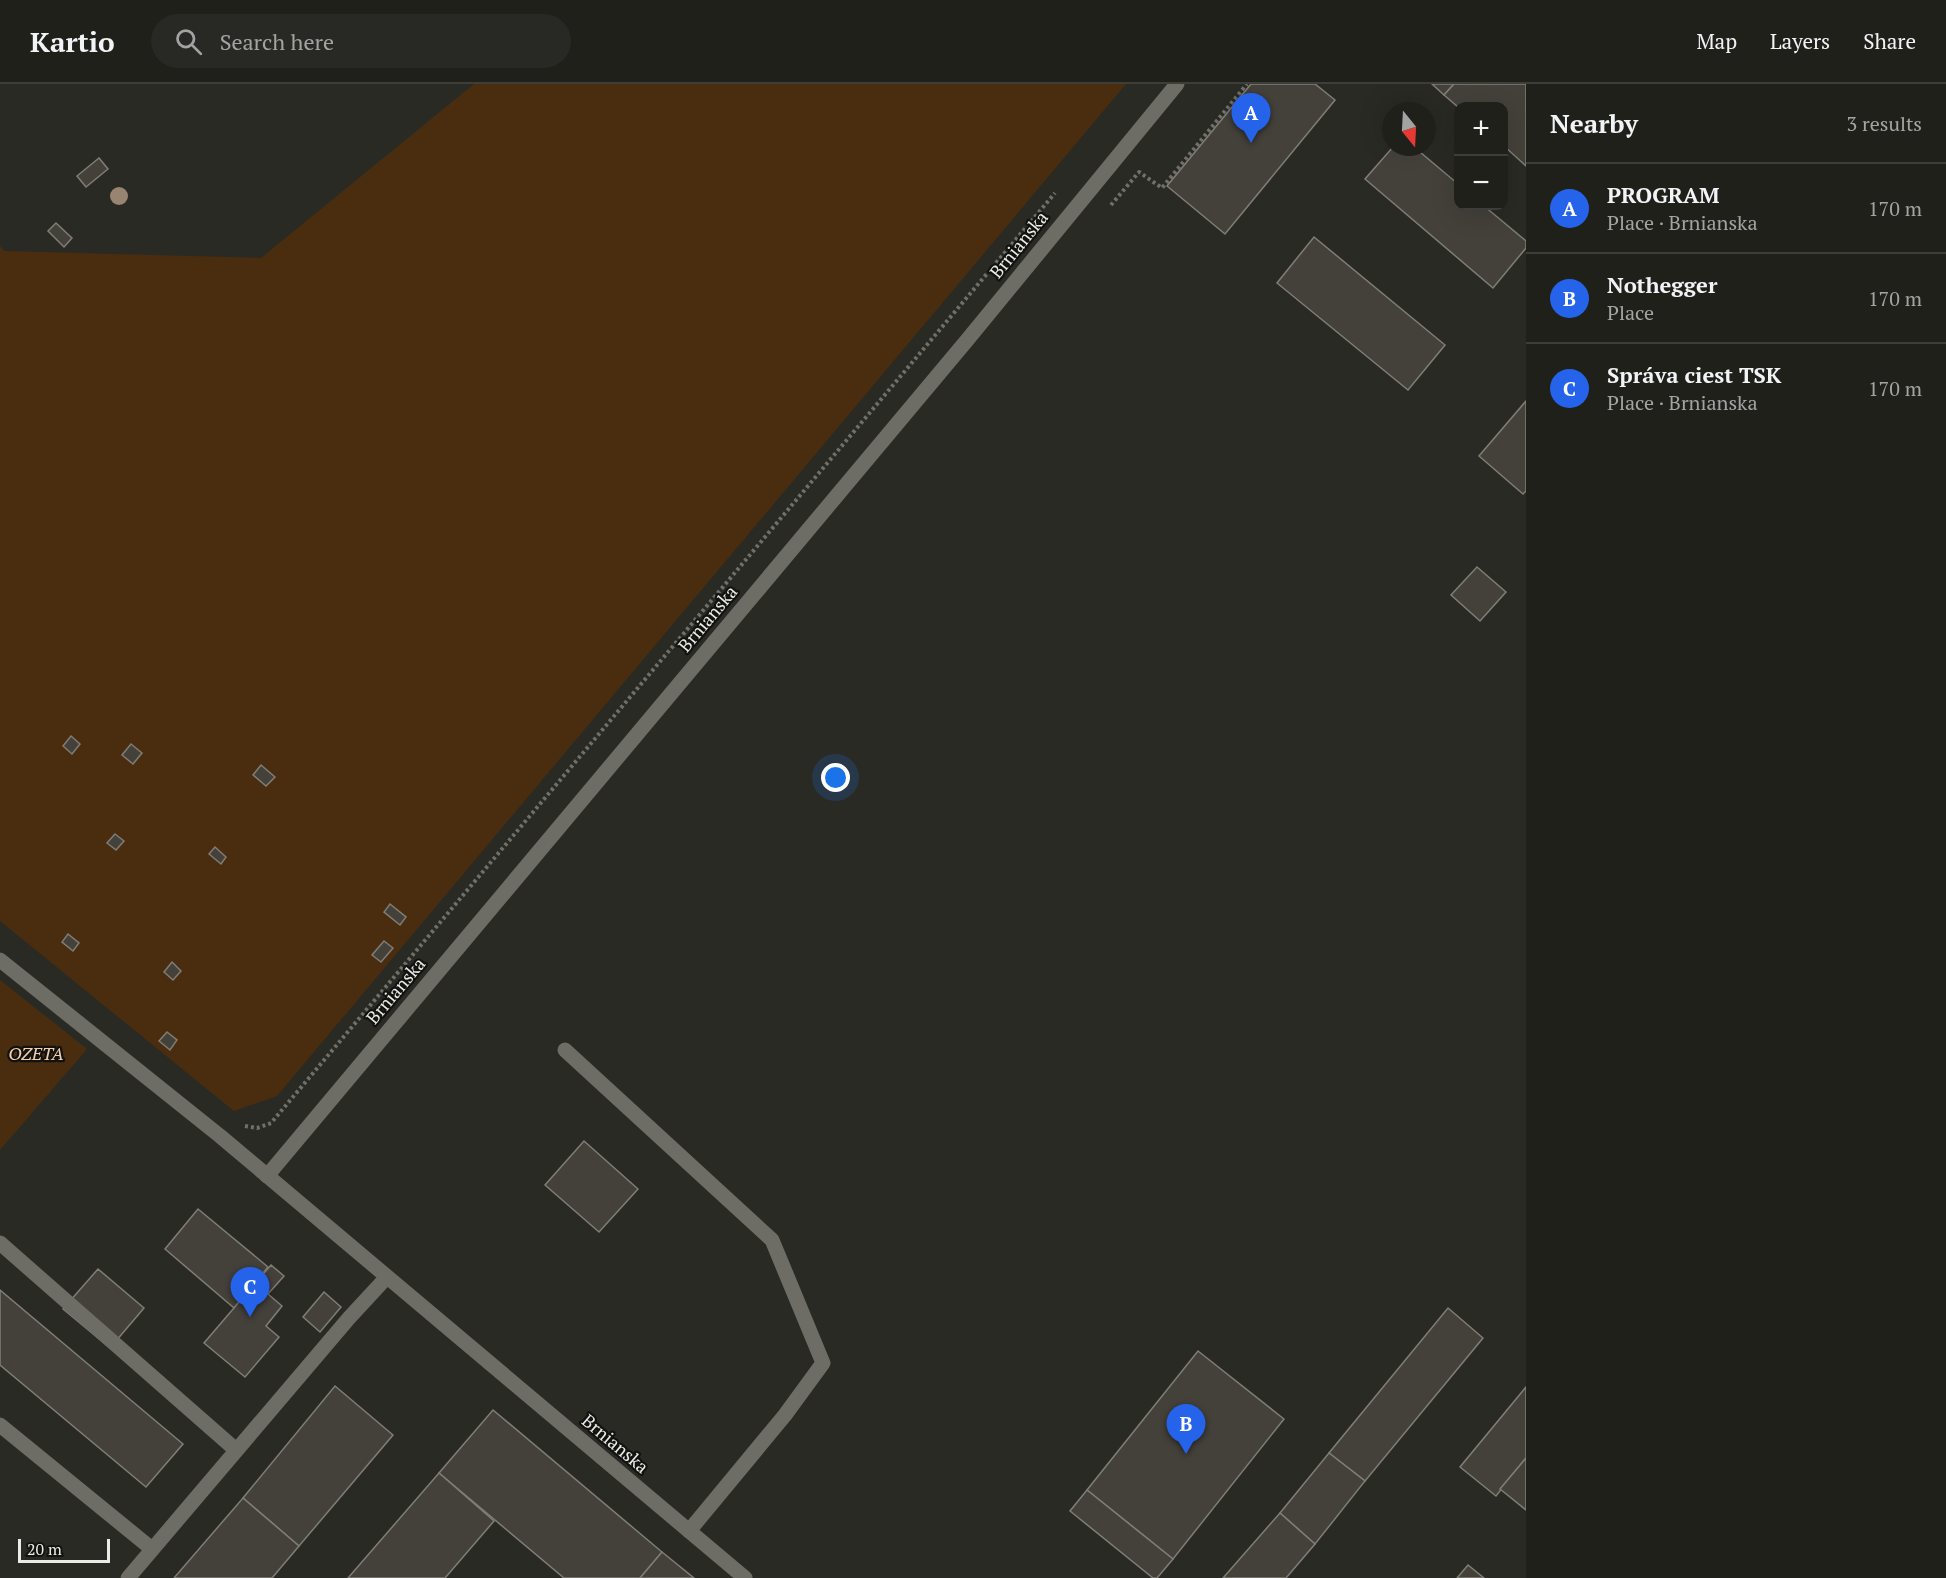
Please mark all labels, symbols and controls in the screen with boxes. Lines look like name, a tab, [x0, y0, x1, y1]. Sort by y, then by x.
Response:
search box	[151, 14, 571, 68]
text: Kartio	[30, 23, 115, 60]
icon: search	[172, 25, 205, 58]
text: Search here	[220, 27, 334, 56]
text: Map	[1696, 27, 1737, 55]
text: Layers	[1770, 27, 1830, 55]
text: Share	[1863, 27, 1916, 55]
pin: A	[1232, 94, 1270, 143]
north arrow	[1382, 102, 1436, 156]
map controls	[1454, 102, 1508, 210]
button: +	[1454, 102, 1508, 156]
text: Nearby	[1550, 106, 1638, 140]
text: 3 results	[1847, 110, 1922, 137]
button: −	[1454, 156, 1508, 210]
text: PROGRAM	[1607, 180, 1720, 209]
text: A	[1562, 195, 1577, 222]
text: 170 m	[1868, 195, 1922, 222]
street label: Brnianska	[984, 206, 1053, 283]
text: Place · Brnianska	[1607, 209, 1758, 236]
text: Nothegger	[1607, 270, 1717, 299]
text: B	[1563, 285, 1576, 312]
text: 170 m	[1868, 285, 1922, 312]
text: Place	[1607, 299, 1654, 326]
text: Správa ciest TSK	[1607, 360, 1781, 389]
text: C	[1563, 375, 1576, 402]
text: 170 m	[1868, 375, 1922, 402]
text: Place · Brnianska	[1607, 389, 1758, 416]
street label: Brnianska	[672, 580, 742, 657]
your location	[821, 763, 850, 792]
street label: Brnianska	[360, 952, 430, 1029]
park label: OZETA	[8, 1041, 64, 1065]
pin: C	[230, 1268, 270, 1317]
pin: B	[1166, 1404, 1206, 1454]
street label: Brnianska	[577, 1408, 654, 1478]
scale bar	[18, 1536, 110, 1564]
text: 20 m	[27, 1538, 62, 1560]

